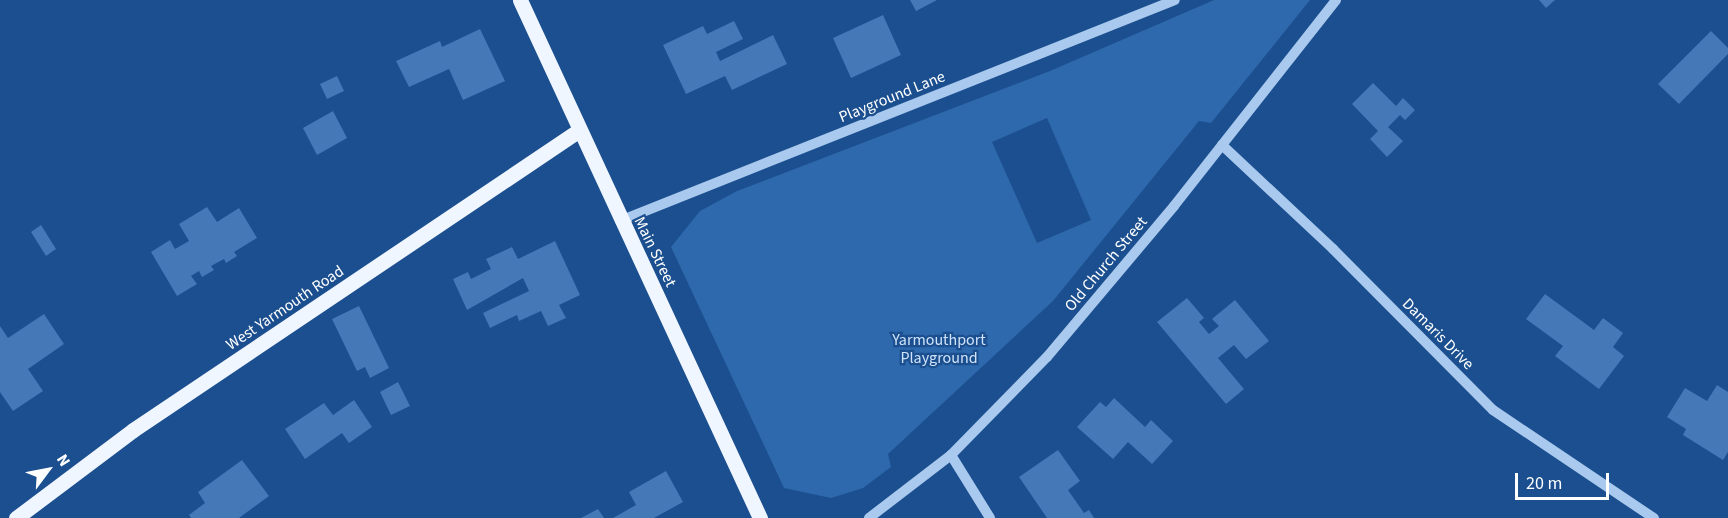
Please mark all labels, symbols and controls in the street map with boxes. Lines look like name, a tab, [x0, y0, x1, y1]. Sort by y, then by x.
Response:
street label: Playground Lane	[836, 67, 948, 127]
street label: Old Church Street	[1061, 213, 1151, 315]
street label: Main Street	[630, 214, 680, 290]
street label: West Yarmouth Road	[222, 261, 348, 355]
street label: Damaris Drive	[1398, 294, 1478, 374]
park label: Yarmouthport Playground	[892, 330, 986, 368]
north arrow	[18, 440, 78, 500]
text: N	[51, 450, 75, 471]
scale bar	[1518, 461, 1612, 499]
text: 20 m	[1526, 471, 1562, 496]

